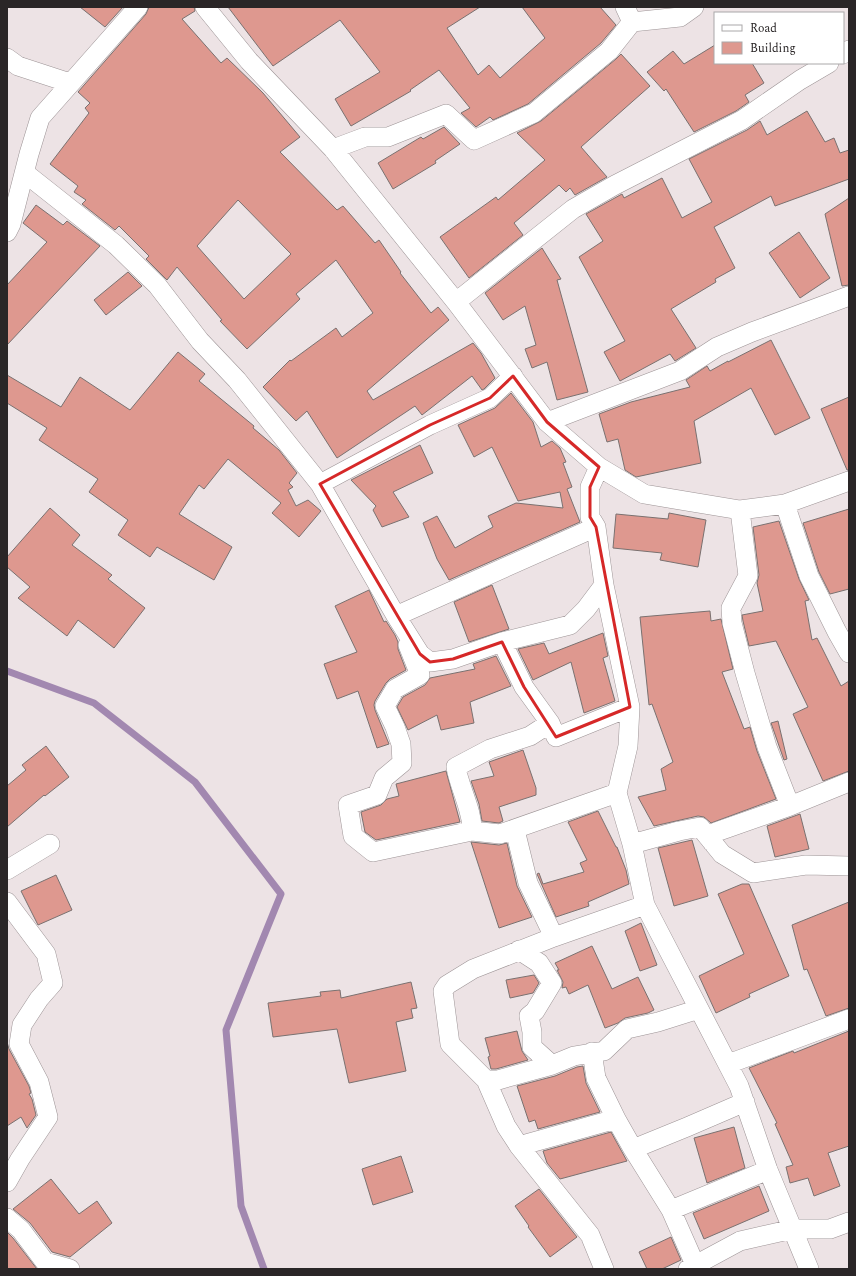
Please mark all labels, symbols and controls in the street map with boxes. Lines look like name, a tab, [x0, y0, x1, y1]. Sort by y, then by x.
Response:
legend	[714, 12, 844, 64]
text: Road	[750, 19, 777, 38]
text: Building	[750, 39, 796, 58]

